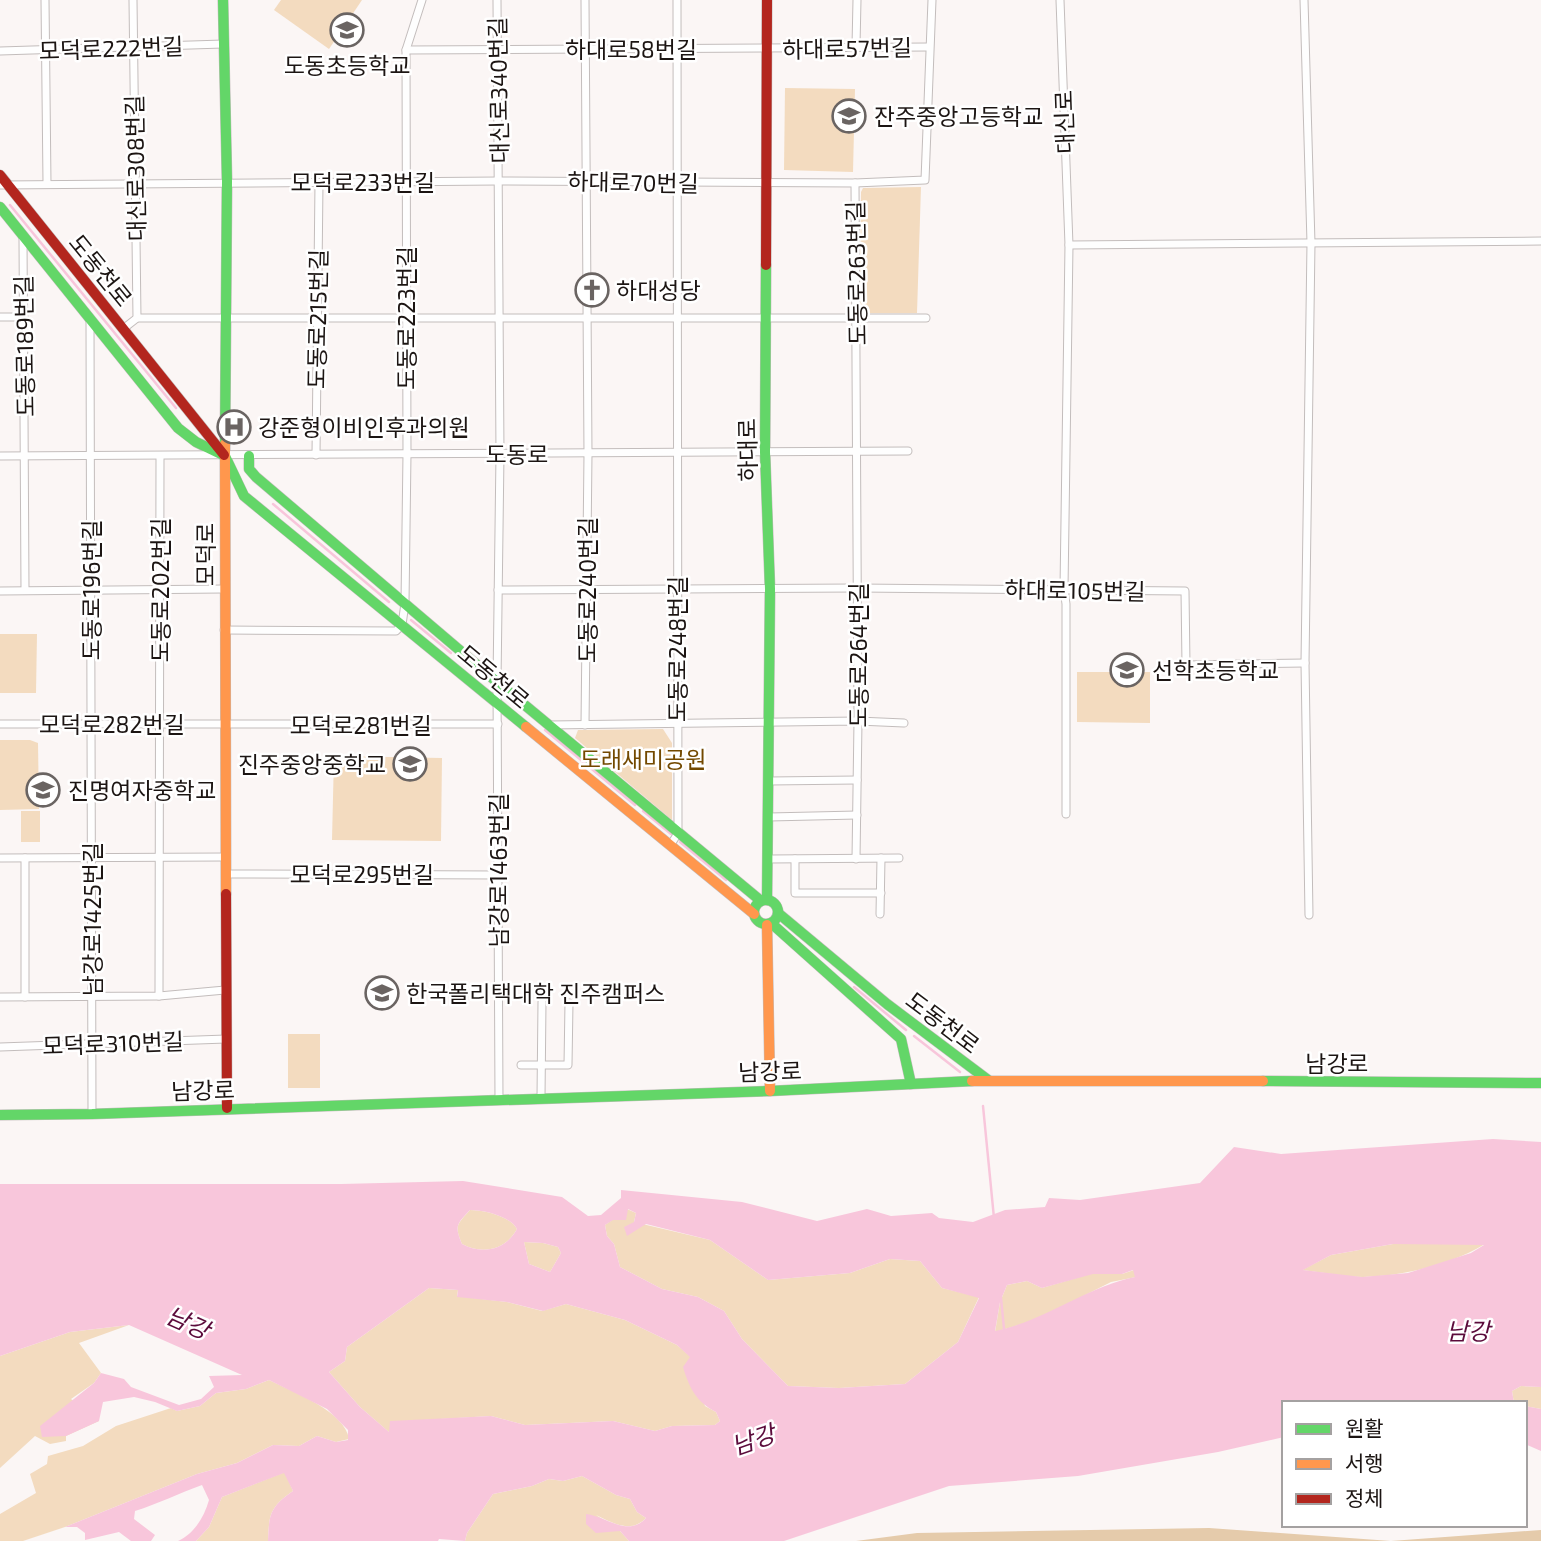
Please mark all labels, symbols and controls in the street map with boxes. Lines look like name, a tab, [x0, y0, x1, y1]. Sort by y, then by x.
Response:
school or university icon: 도동초등학교	[328, 11, 366, 49]
street label: 대신로340번길	[483, 16, 513, 164]
street label: 모덕로222번길	[38, 31, 184, 65]
street label: 하대로57번길	[782, 33, 912, 63]
street label: 하대로58번길	[565, 35, 697, 63]
place label: 도동초등학교	[284, 51, 410, 79]
street label: 대신로	[1049, 90, 1079, 154]
street label: 대신로308번길	[120, 95, 150, 241]
school or university icon: 잔주중앙고등학교	[830, 97, 868, 135]
place label: 잔주중앙고등학교	[874, 102, 1043, 130]
street label: 하대로70번길	[567, 167, 699, 197]
street label: 모덕로233번길	[291, 168, 435, 196]
street label: 도동로263번길	[841, 200, 871, 346]
street label: 도동천로	[63, 228, 139, 312]
street label: 도동로223번길	[392, 246, 420, 390]
street label: 도동로215번길	[302, 249, 332, 389]
church icon: 하대성당	[573, 271, 611, 309]
street label: 도동로189번길	[9, 275, 39, 417]
place label: 하대성당	[616, 276, 701, 304]
hospital icon: 강준형이비인후과의원	[215, 408, 253, 446]
place label: 강준형이비인후과의원	[258, 413, 470, 441]
street label: 하대로	[732, 418, 762, 482]
street label: 도동로	[485, 440, 549, 468]
street label: 도동로202번길	[146, 517, 174, 663]
street label: 도동로240번길	[573, 517, 601, 663]
street label: 도동로196번길	[77, 519, 105, 661]
street label: 모덕로	[191, 522, 219, 586]
street label: 하대로105번길	[1004, 575, 1146, 605]
street label: 도동로248번길	[663, 576, 691, 722]
street label: 도동로264번길	[844, 582, 872, 728]
street label: 도동천로	[453, 638, 535, 714]
school or university icon: 선학초등학교	[1108, 651, 1146, 689]
place label: 선학초등학교	[1152, 656, 1279, 684]
street label: 모덕로282번길	[39, 710, 185, 738]
street label: 모덕로281번길	[290, 711, 432, 739]
school or university icon: 진주중앙중학교	[391, 745, 429, 783]
park label: 도래새미공원	[580, 745, 706, 773]
place label: 진주중앙중학교	[238, 750, 386, 778]
school or university icon: 진명여자중학교	[24, 771, 62, 809]
place label: 진명여자중학교	[68, 776, 216, 804]
street label: 남강로1463번길	[484, 792, 512, 948]
street label: 남강로1425번길	[78, 842, 106, 996]
street label: 모덕로295번길	[290, 860, 434, 888]
school or university icon: 한국폴리택대학 진주캠퍼스	[363, 974, 401, 1012]
place label: 한국폴리택대학 진주캠퍼스	[406, 979, 665, 1007]
street label: 도동천로	[901, 985, 985, 1059]
street label: 모덕로310번길	[42, 1027, 184, 1059]
street label: 남강로	[1305, 1049, 1369, 1077]
street label: 남강로	[738, 1056, 802, 1086]
street label: 남강로	[171, 1075, 235, 1105]
water label: 남강	[162, 1300, 217, 1345]
water label: 남강	[1446, 1316, 1493, 1345]
legend	[1282, 1401, 1527, 1527]
text: 원활	[1345, 1415, 1384, 1440]
water label: 남강	[727, 1417, 781, 1460]
text: 서행	[1345, 1450, 1384, 1475]
text: 정체	[1345, 1485, 1384, 1510]

